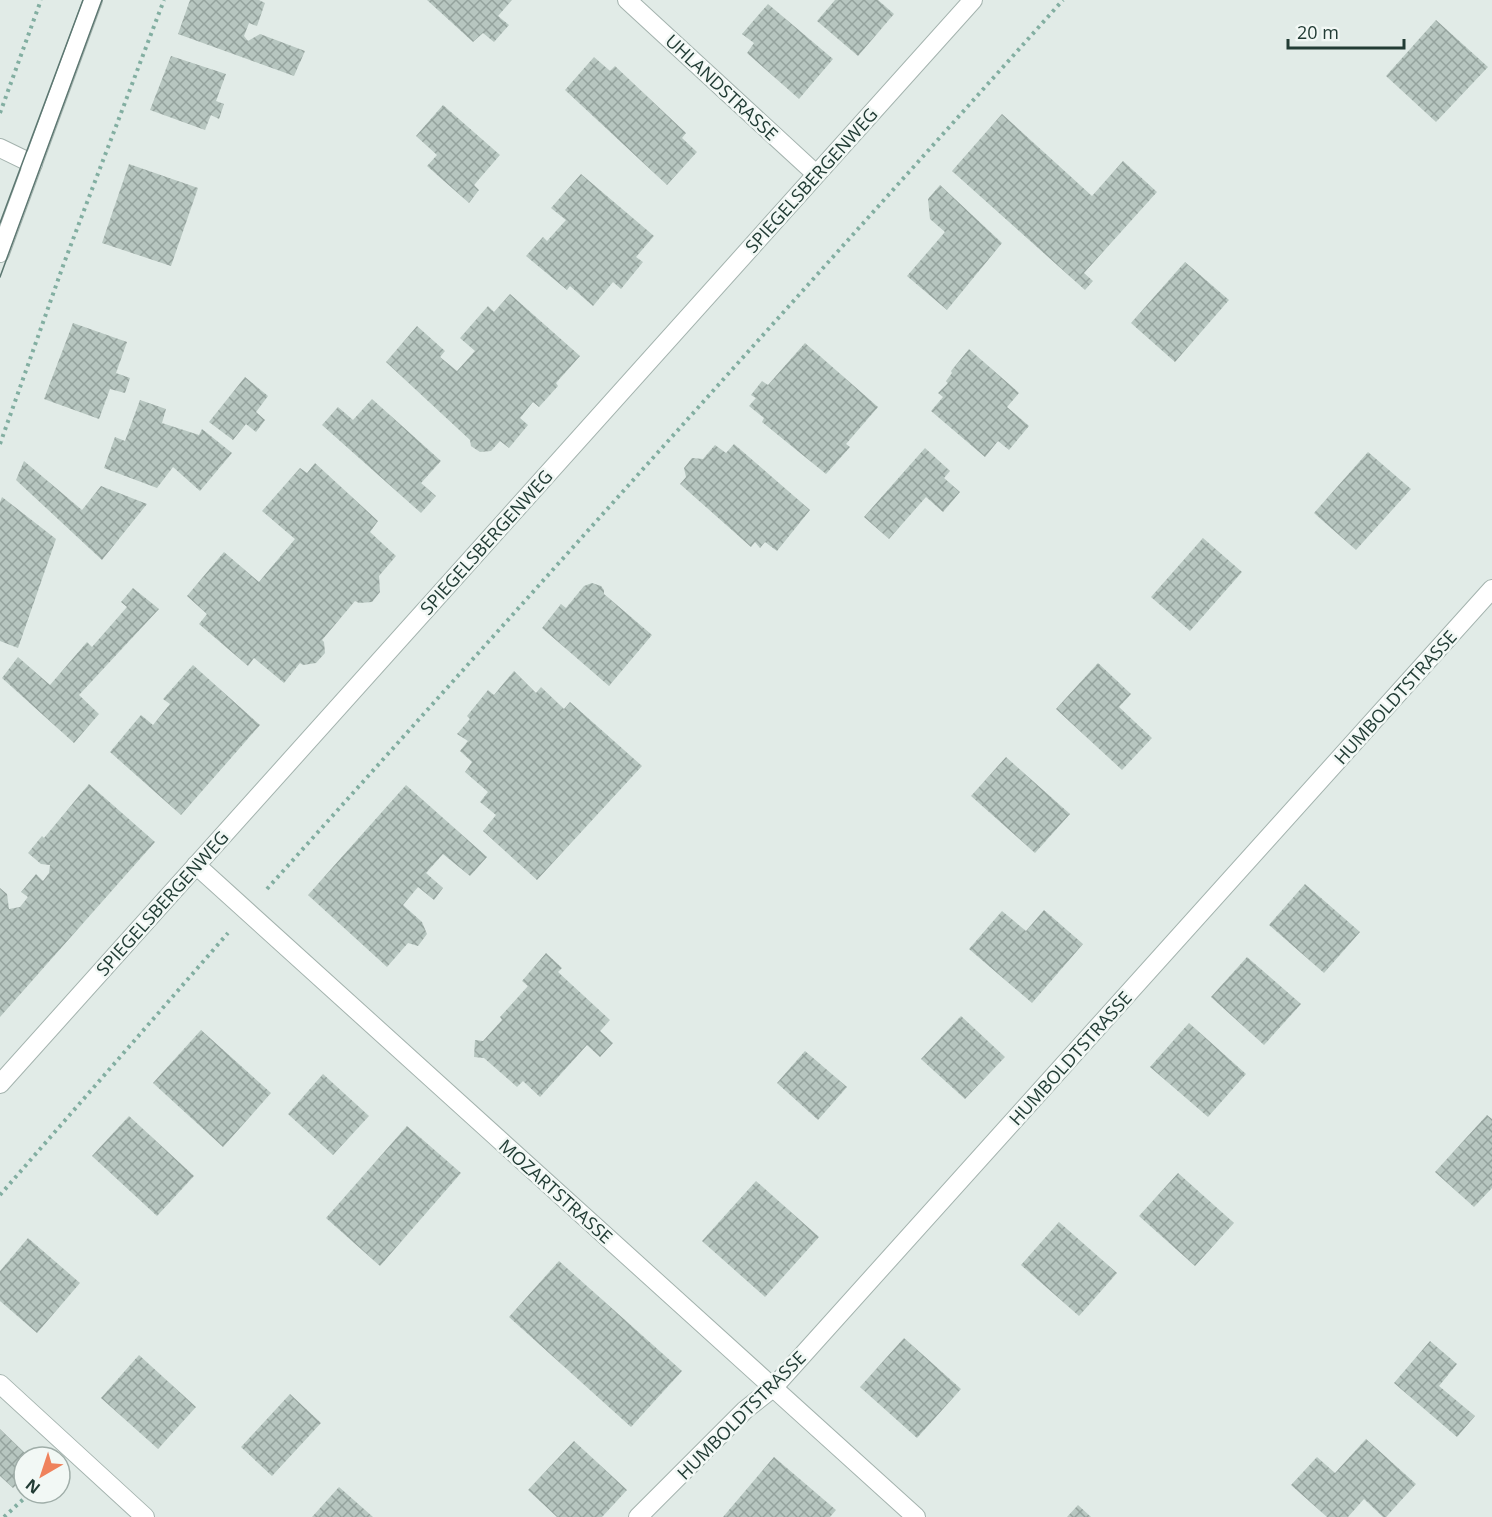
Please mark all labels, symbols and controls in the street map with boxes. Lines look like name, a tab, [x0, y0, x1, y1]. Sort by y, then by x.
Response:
scale bar	[1288, 12, 1404, 50]
text: 20 m	[1297, 20, 1339, 44]
street label: UHLANDSTRASSE	[660, 29, 784, 145]
street label: SPIEGELSBERGENWEG	[739, 102, 883, 258]
street label: SPIEGELSBERGENWEG	[414, 464, 558, 620]
street label: HUMBOLDTSTRASSE	[1328, 625, 1462, 769]
street label: SPIEGELSBERGENWEG	[90, 825, 234, 981]
street label: HUMBOLDTSTRASSE	[1003, 986, 1137, 1130]
street label: MOZARTSTRASSE	[494, 1134, 618, 1248]
street label: HUMBOLDTSTRASSE	[671, 1345, 811, 1485]
north arrow	[12, 1445, 72, 1505]
text: N	[21, 1474, 45, 1499]

